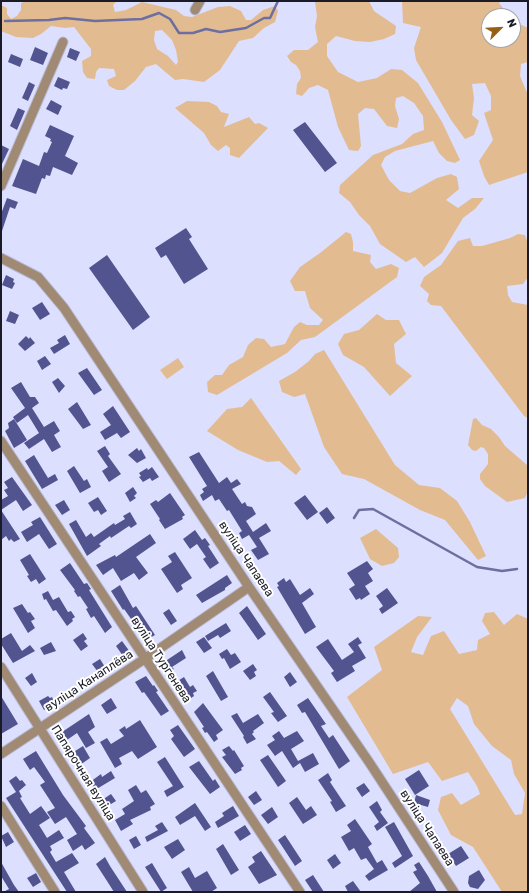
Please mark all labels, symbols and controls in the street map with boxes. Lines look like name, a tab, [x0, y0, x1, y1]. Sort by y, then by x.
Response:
north arrow	[481, 8, 521, 48]
text: N	[504, 17, 519, 30]
street label: вуліца Чапаева	[215, 518, 277, 600]
street label: вуліца Тургенева	[128, 614, 194, 706]
street label: вуліца Канаплёва	[42, 647, 136, 715]
street label: Папярочная вуліца	[48, 723, 118, 823]
street label: вуліца Чапаева	[397, 787, 457, 869]

